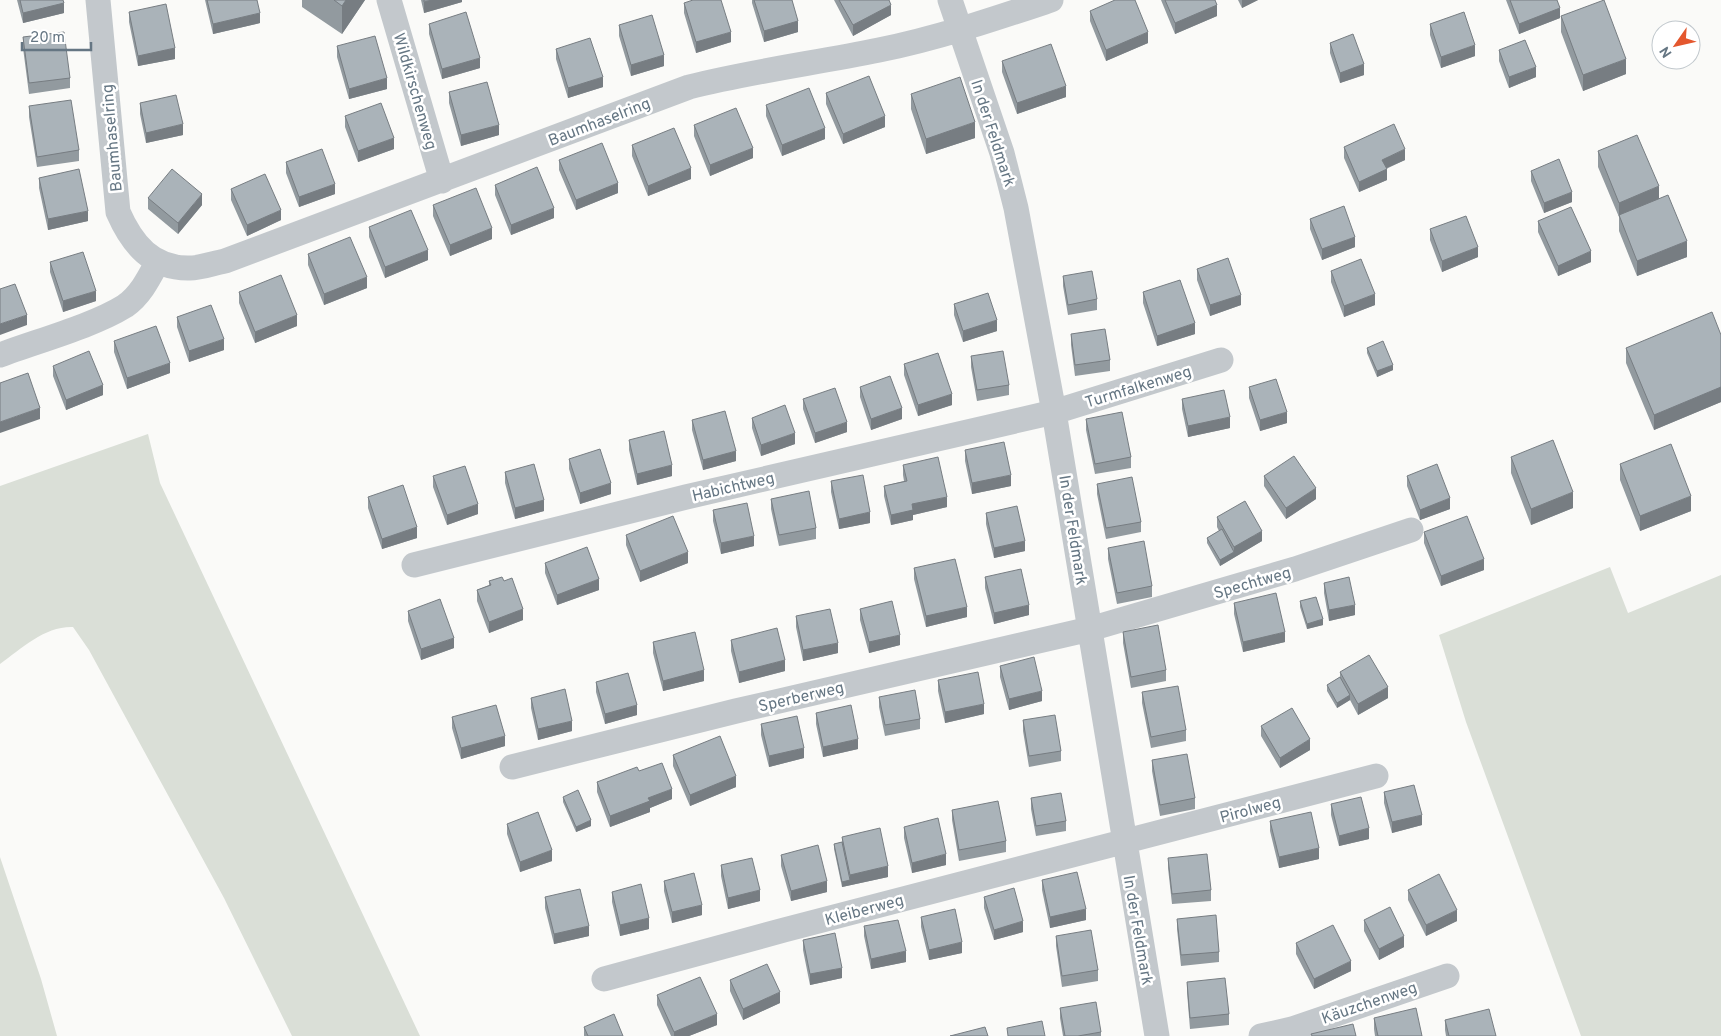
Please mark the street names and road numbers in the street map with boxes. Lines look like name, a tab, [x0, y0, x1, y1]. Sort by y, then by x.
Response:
street label: Wildkirschenweg	[388, 31, 440, 152]
street label: In der Feldmark	[965, 78, 1019, 190]
street label: Baumhaselring	[98, 83, 128, 192]
street label: Baumhaselring	[546, 94, 654, 152]
street label: Turmfalkenweg	[1083, 362, 1194, 414]
street label: Habichtweg	[690, 469, 777, 507]
street label: In der Feldmark	[1053, 474, 1091, 587]
street label: Spechtweg	[1212, 563, 1294, 604]
street label: Sperberweg	[757, 678, 846, 718]
street label: Pirolweg	[1218, 793, 1283, 829]
street label: In der Feldmark	[1118, 874, 1157, 987]
street label: Kleiberweg	[823, 891, 906, 931]
street label: Käuzchenweg	[1319, 978, 1420, 1030]

